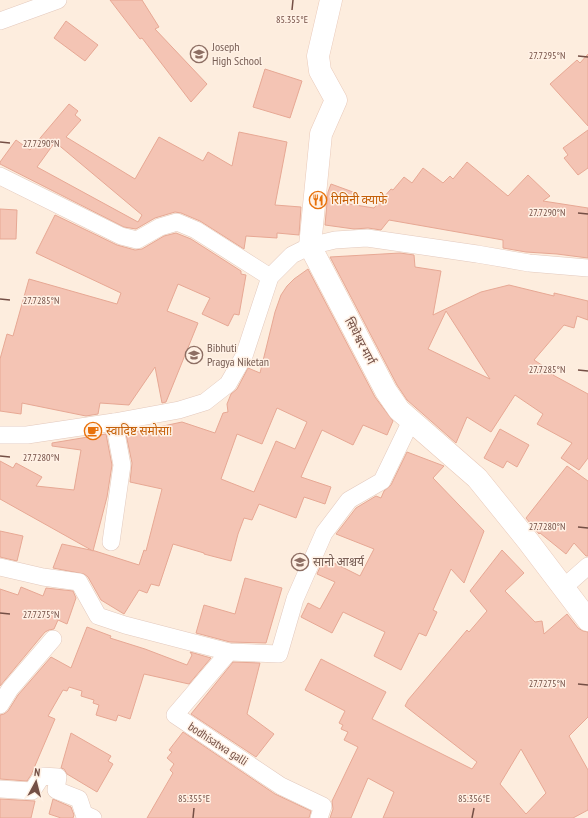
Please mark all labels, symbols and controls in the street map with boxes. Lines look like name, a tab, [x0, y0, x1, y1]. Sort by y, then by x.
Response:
text: 85.355°E	[276, 13, 308, 26]
place label: Joseph High School	[211, 39, 262, 68]
school or university icon: Joseph High School	[189, 44, 209, 64]
text: 27.7295°N	[529, 49, 565, 62]
text: 27.7290°N	[23, 137, 59, 150]
restaurant icon: रिमिनी क्याफे	[308, 190, 328, 210]
place label: रिमिनी क्याफे	[331, 192, 388, 207]
text: 27.7290°N	[529, 206, 565, 219]
text: 27.7285°N	[23, 294, 59, 307]
street label: सिधेश्वर मार्ग	[342, 315, 380, 368]
place label: Bibhuti Pragya Niketan	[207, 340, 269, 369]
school or university icon: Bibhuti Pragya Niketan	[184, 345, 204, 365]
text: 27.7285°N	[529, 363, 565, 376]
cafe icon: स्वादिष्ट समोसा!	[83, 421, 103, 441]
place label: स्वादिष्ट समोसा!	[106, 423, 172, 438]
text: 27.7280°N	[23, 451, 59, 464]
text: 27.7280°N	[529, 520, 565, 533]
school or university icon: सानो आश्चर्य	[290, 552, 310, 572]
place label: सानो आश्चर्य	[313, 554, 365, 569]
text: 27.7275°N	[23, 608, 59, 621]
text: 27.7275°N	[529, 677, 565, 690]
street label: bodhisatwa galli	[186, 719, 251, 768]
north arrow	[16, 762, 56, 802]
text: N	[33, 765, 41, 779]
text: 85.355°E	[178, 792, 210, 805]
text: 85.356°E	[458, 792, 490, 805]

